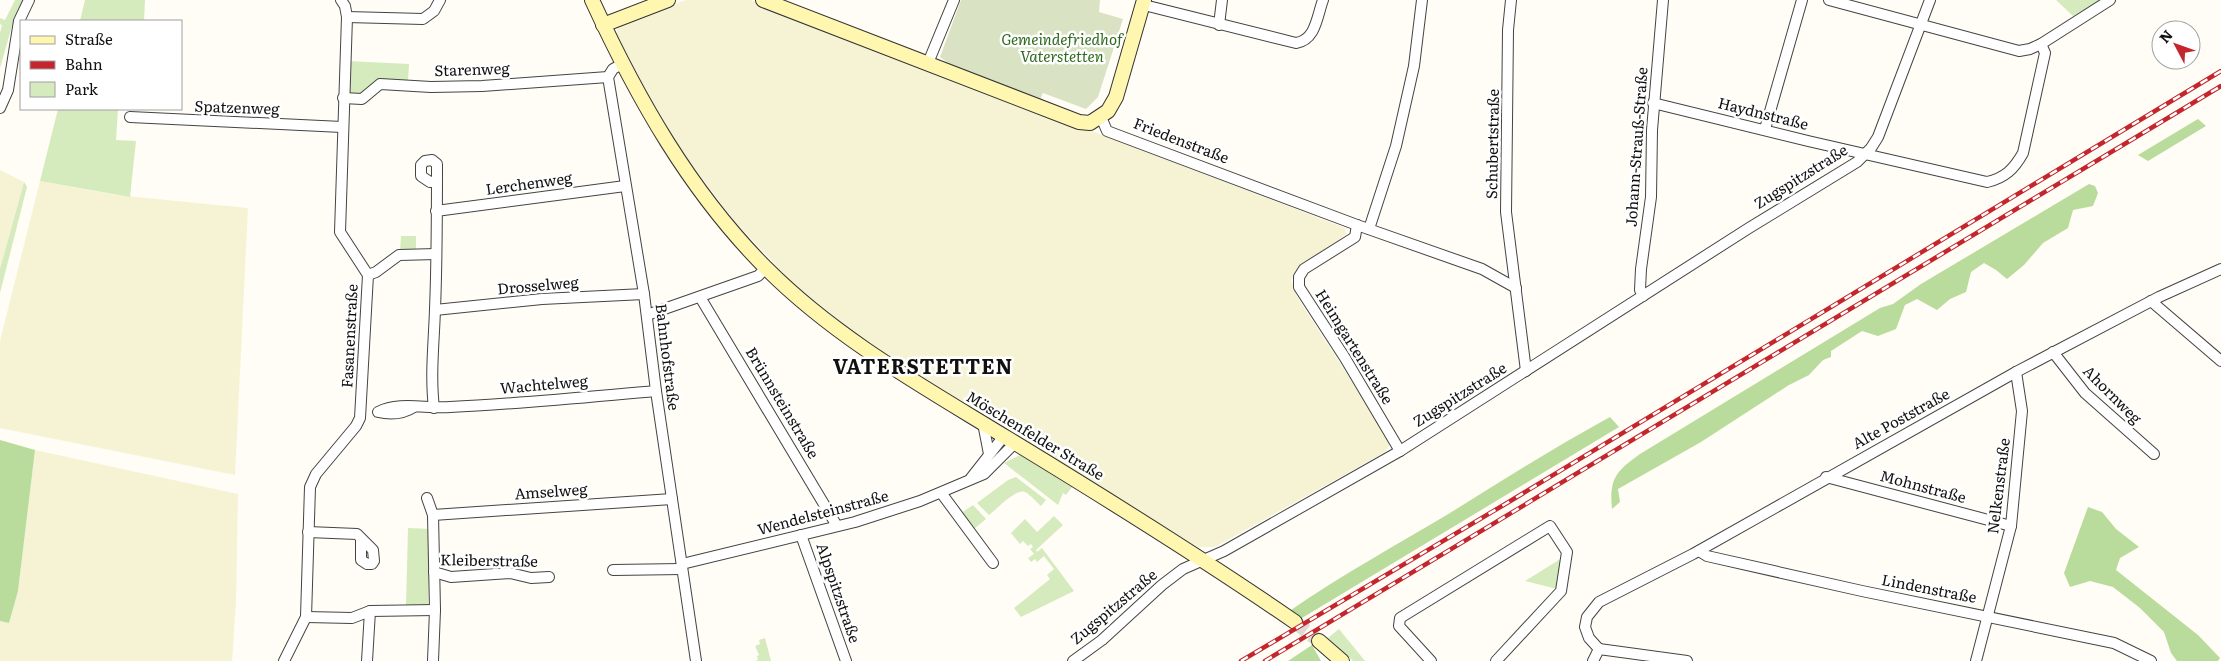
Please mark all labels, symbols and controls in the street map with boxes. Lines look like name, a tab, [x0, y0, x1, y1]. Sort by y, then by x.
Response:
legend	[20, 20, 182, 110]
north arrow	[2151, 20, 2201, 70]
text: N	[2154, 25, 2177, 47]
text: Straße	[65, 27, 113, 50]
park label: Gemeindefriedhof Vaterstetten	[1001, 27, 1125, 67]
text: Bahn	[65, 52, 103, 75]
street label: Starenweg	[434, 56, 511, 81]
street label: Johann-Strauß-Straße	[1618, 66, 1653, 228]
text: Park	[65, 77, 99, 100]
street label: Schubertstraße	[1479, 88, 1504, 199]
street label: Haydnstraße	[1716, 90, 1811, 135]
street label: Spatzenweg	[194, 94, 281, 119]
street label: Friedenstraße	[1130, 111, 1233, 168]
street label: Zugspitzstraße	[1749, 138, 1852, 214]
street label: Lerchenweg	[484, 165, 574, 200]
street label: Drosselweg	[496, 269, 580, 300]
street label: Fasanenstraße	[334, 283, 363, 388]
street label: Heimgartenstraße	[1311, 284, 1400, 408]
street label: Bahnhofstraße	[651, 302, 686, 412]
street label: Brünnsteinstraße	[741, 342, 826, 463]
district label: VATERSTETTEN	[833, 350, 1013, 380]
street label: Zugspitzstraße	[1408, 356, 1511, 432]
street label: Ahornweg	[2078, 359, 2148, 429]
street label: Wachtelweg	[499, 368, 589, 399]
street label: Alte Poststraße	[1847, 381, 1953, 454]
street label: Möschenfelder Straße	[962, 384, 1109, 485]
street label: Nelkenstraße	[1980, 436, 2015, 535]
street label: Mohnstraße	[1878, 463, 1969, 508]
street label: Amselweg	[514, 476, 589, 505]
street label: Wendelsteinstraße	[755, 483, 891, 540]
street label: Alpspitzstraße	[812, 539, 867, 646]
street label: Kleiberstraße	[440, 547, 538, 572]
street label: Zugspitzstraße	[1065, 563, 1161, 649]
street label: Lindenstraße	[1880, 567, 1979, 608]

